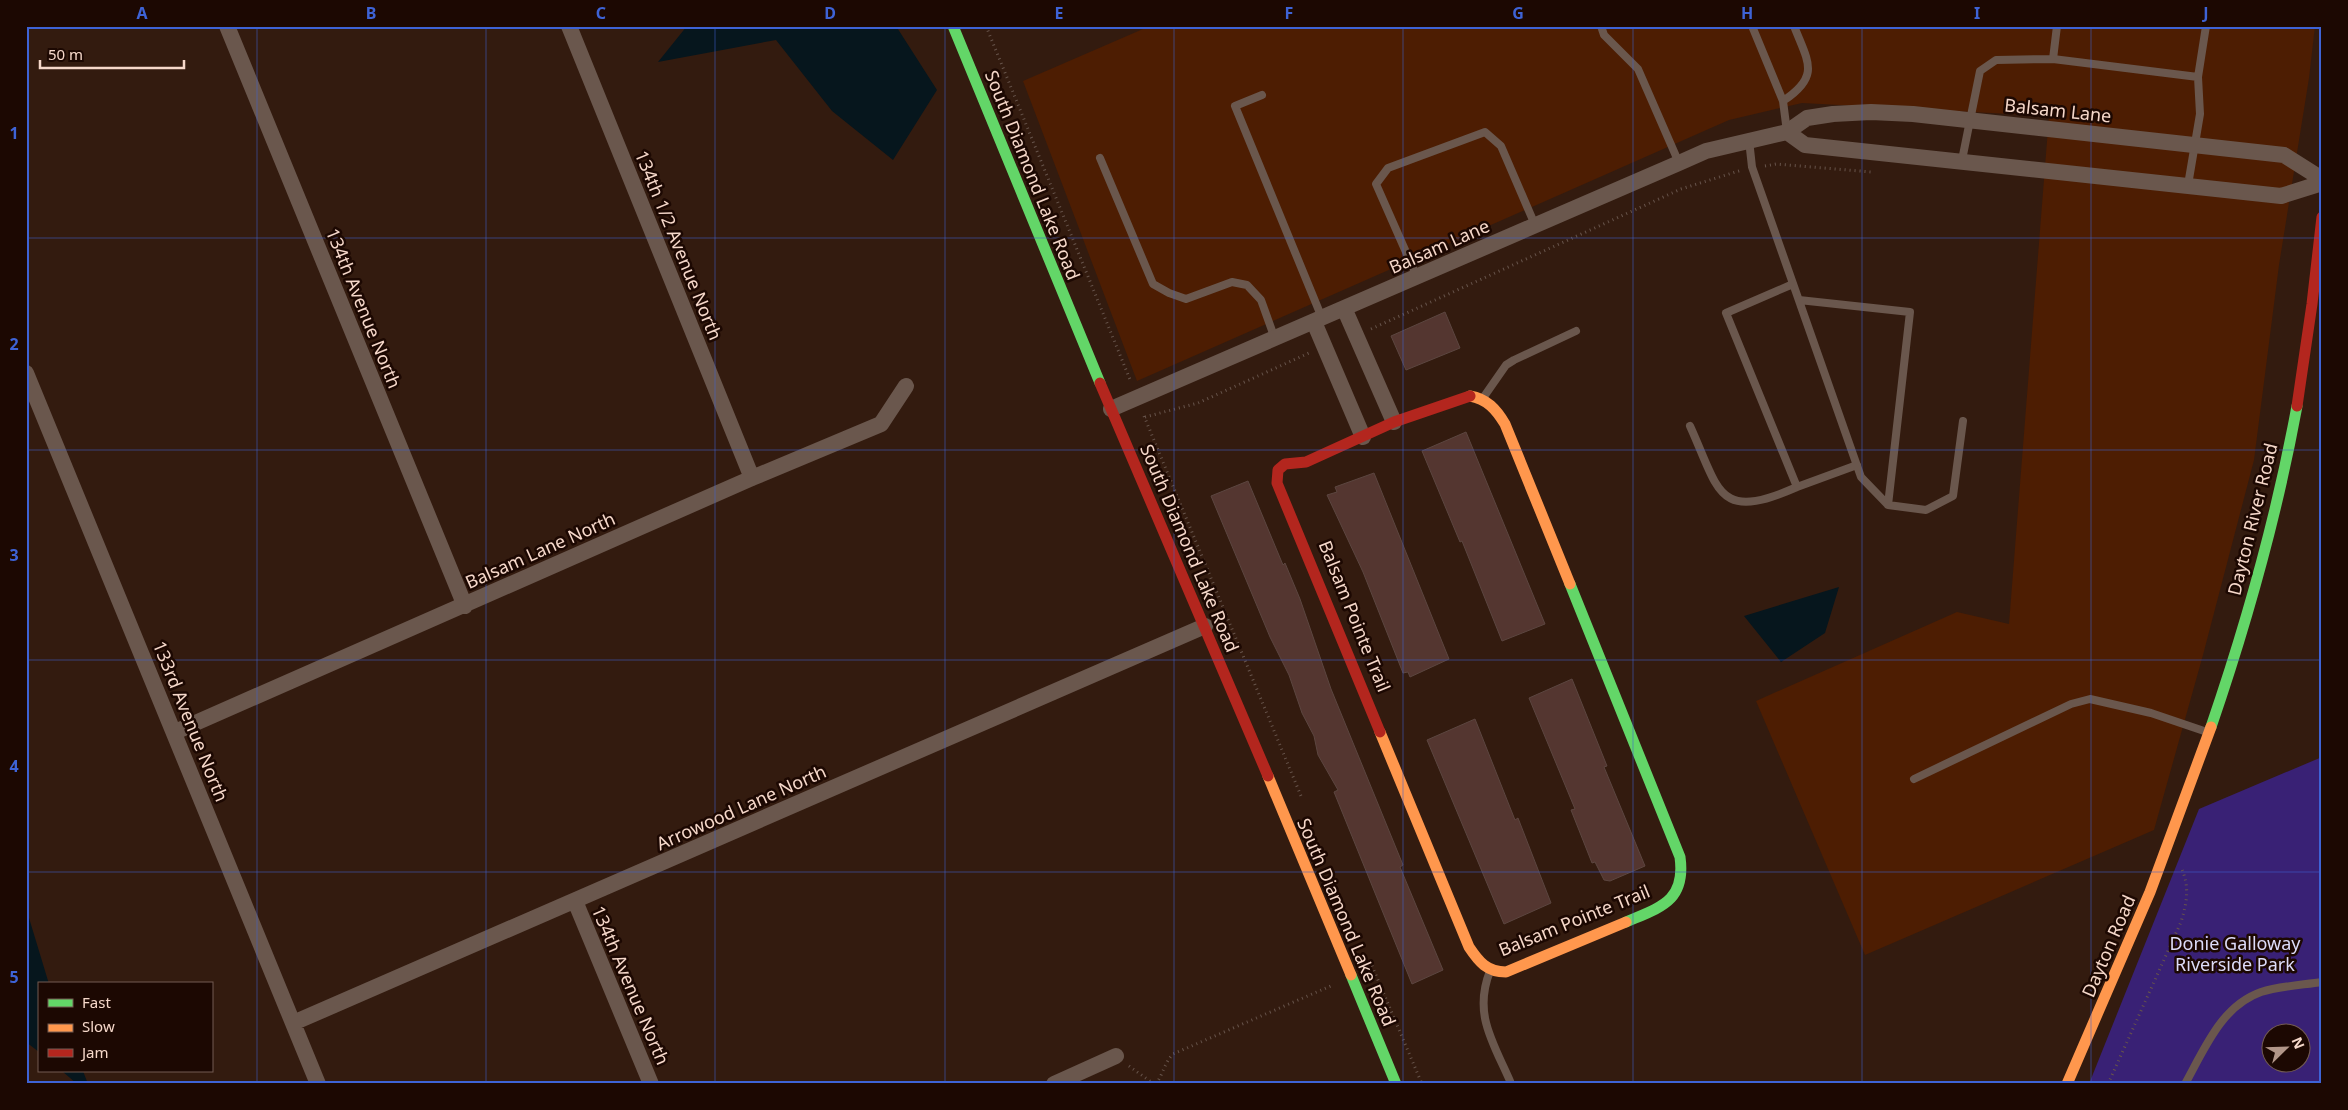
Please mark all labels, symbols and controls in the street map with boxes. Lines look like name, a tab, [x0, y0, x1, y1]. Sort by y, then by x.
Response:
text: A	[136, 2, 148, 24]
text: B	[366, 2, 376, 24]
text: C	[596, 2, 606, 24]
text: D	[824, 2, 836, 24]
text: E	[1055, 2, 1064, 24]
text: F	[1285, 2, 1293, 24]
text: G	[1512, 2, 1524, 24]
text: H	[1741, 2, 1753, 24]
text: I	[1974, 2, 1980, 24]
text: J	[2201, 2, 2209, 24]
scale bar	[40, 38, 184, 70]
text: 50 m	[48, 44, 83, 64]
street label: South Diamond Lake Road	[980, 67, 1086, 283]
street label: Balsam Lane	[2003, 92, 2113, 128]
text: 1	[9, 122, 19, 144]
street label: 134th 1/2 Avenue North	[630, 147, 728, 343]
street label: Balsam Lane	[1385, 213, 1493, 279]
street label: 134th Avenue North	[321, 224, 407, 392]
text: 2	[9, 333, 19, 355]
street label: South Diamond Lake Road	[1135, 440, 1245, 656]
street label: Dayton River Road	[2221, 440, 2283, 598]
street label: Balsam Lane North	[461, 506, 619, 594]
street label: Balsam Pointe Trail	[1314, 537, 1396, 695]
text: 3	[9, 544, 19, 566]
street label: 133rd Avenue North	[148, 637, 234, 805]
text: 4	[9, 755, 19, 777]
street label: Arrowood Lane North	[652, 759, 830, 855]
street label: South Diamond Lake Road	[1292, 814, 1402, 1030]
street label: Balsam Pointe Trail	[1495, 879, 1653, 961]
street label: Dayton Road	[2076, 891, 2140, 1001]
street label: 134th Avenue North	[587, 902, 675, 1068]
park label: Donie Galloway Riverside Park	[2169, 931, 2301, 976]
text: 5	[9, 966, 19, 988]
legend	[38, 982, 212, 1072]
text: Fast	[82, 992, 111, 1012]
text: Slow	[82, 1016, 115, 1036]
north arrow	[2260, 1022, 2310, 1072]
text: N	[2287, 1034, 2309, 1052]
text: Jam	[80, 1042, 109, 1062]

